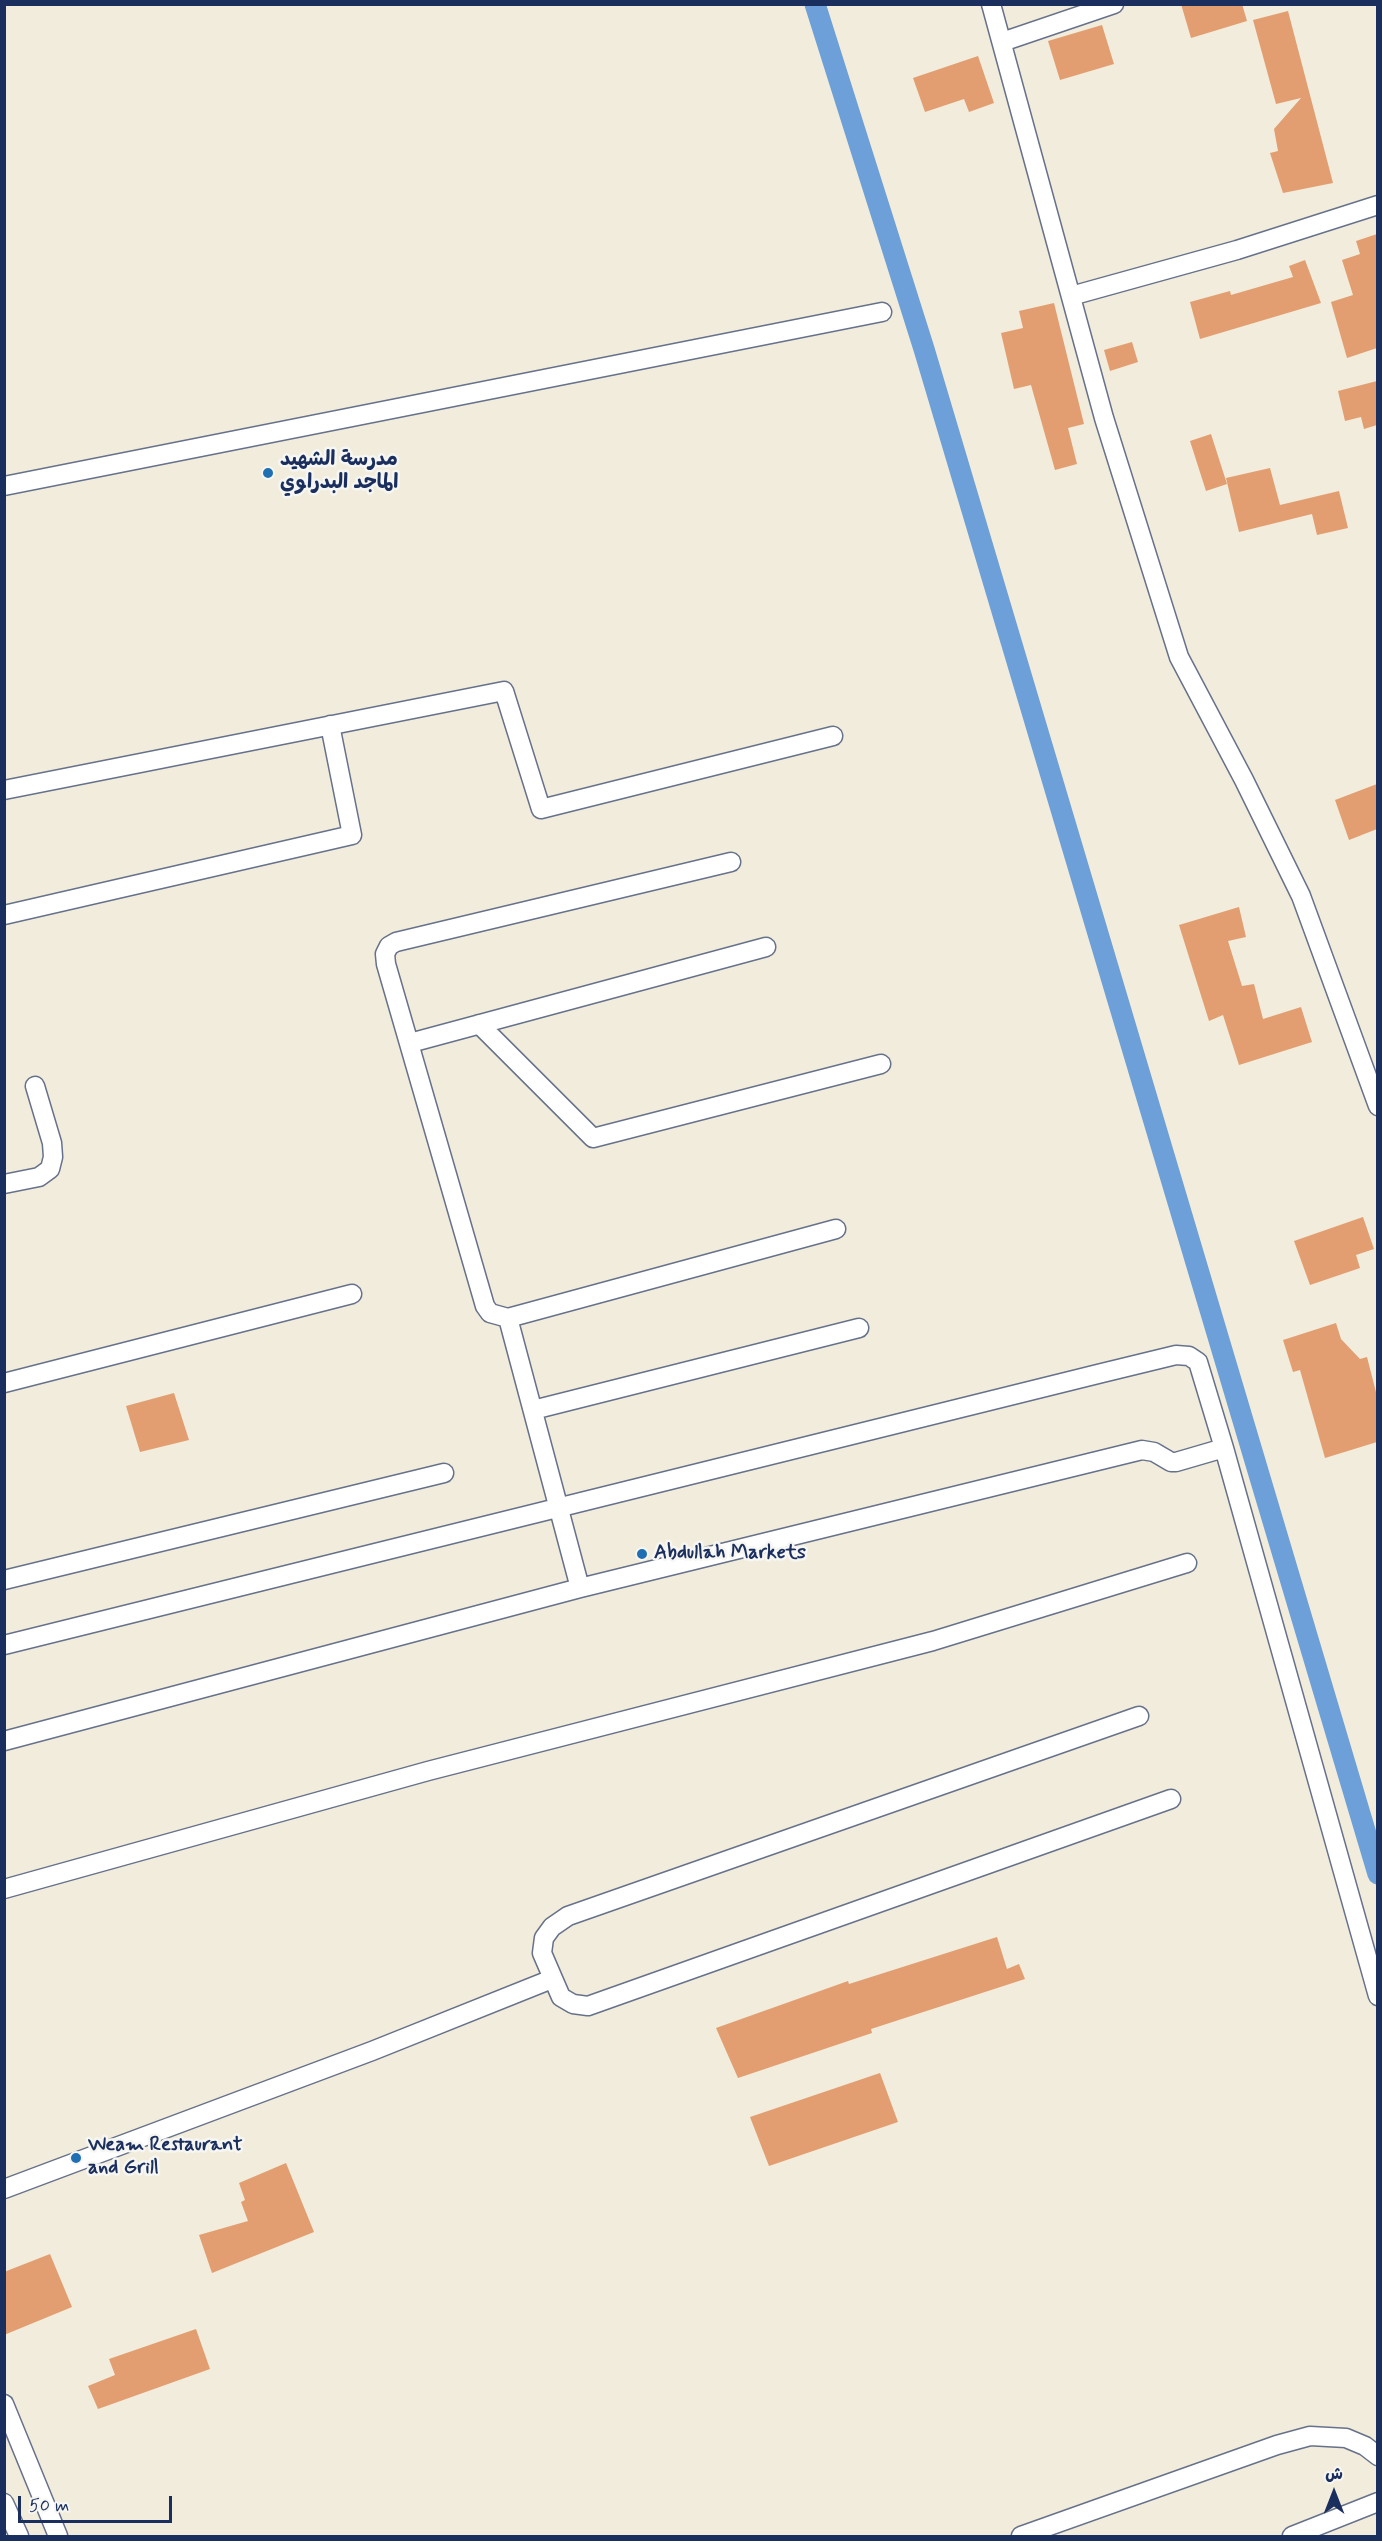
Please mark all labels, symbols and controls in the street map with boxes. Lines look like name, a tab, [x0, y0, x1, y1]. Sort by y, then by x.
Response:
place label: مدرسة الشهيد الماجد البدراوي	[280, 449, 398, 496]
marker: مدرسة الشهيد الماجد البدراوي	[261, 466, 275, 480]
place label: Abdullah Markets	[654, 1542, 806, 1566]
marker: Abdullah Markets	[635, 1547, 649, 1561]
place label: Weam Restaurant and Grill	[88, 2134, 242, 2181]
marker: Weam Restaurant and Grill	[69, 2151, 83, 2165]
north arrow	[1304, 2463, 1364, 2523]
text: ش	[1325, 2464, 1343, 2485]
scale bar	[21, 2484, 176, 2522]
text: 50 m	[29, 2494, 69, 2518]

